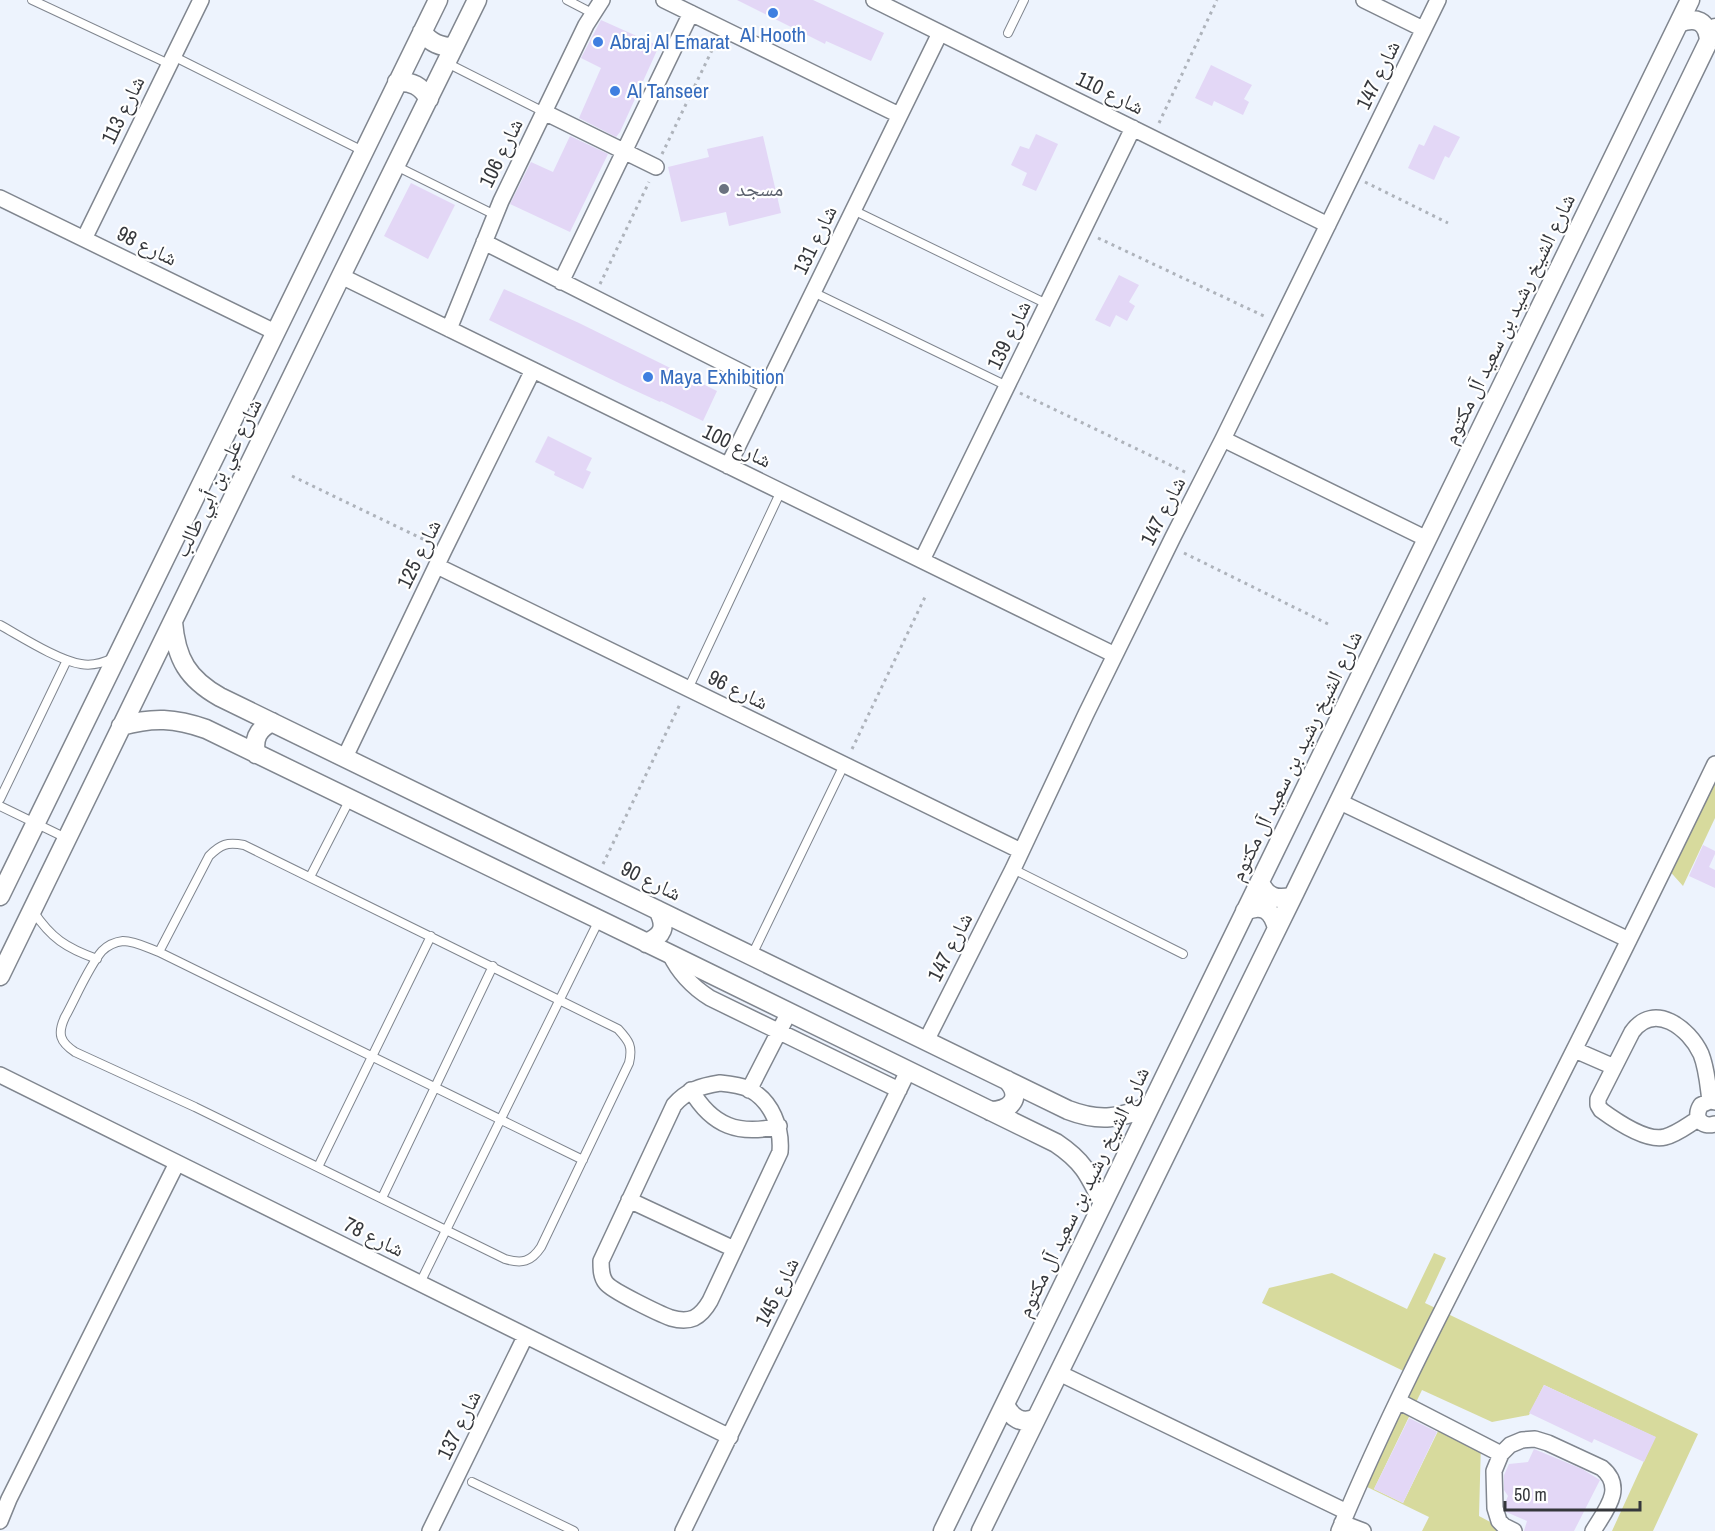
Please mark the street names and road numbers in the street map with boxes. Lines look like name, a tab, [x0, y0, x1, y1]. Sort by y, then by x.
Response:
street label: شارع 147	[1348, 35, 1407, 114]
street label: شارع 110	[1071, 64, 1149, 121]
street label: شارع 113	[94, 71, 151, 149]
street label: شارع 106	[471, 113, 530, 192]
street label: شارع الشيخ رشيد بن سعيد آل مكتوم	[1435, 189, 1582, 449]
street label: شارع 131	[785, 200, 844, 279]
street label: شارع 98	[112, 219, 182, 273]
street label: شارع 139	[979, 295, 1038, 374]
street label: شارع علي بن أبي طالب	[167, 394, 271, 563]
street label: شارع 100	[698, 416, 777, 475]
street label: شارع 147	[1133, 471, 1192, 550]
street label: شارع 125	[389, 514, 448, 593]
street label: شارع الشيخ رشيد بن سعيد آل مكتوم	[1222, 626, 1369, 886]
street label: شارع 96	[703, 663, 773, 717]
street label: شارع 90	[616, 854, 686, 908]
street label: شارع 147	[920, 907, 979, 986]
street label: شارع الشيخ رشيد بن سعيد آل مكتوم	[1009, 1062, 1156, 1322]
street label: شارع 78	[339, 1210, 409, 1264]
street label: شارع 145	[747, 1252, 806, 1331]
street label: شارع 137	[429, 1385, 488, 1464]

